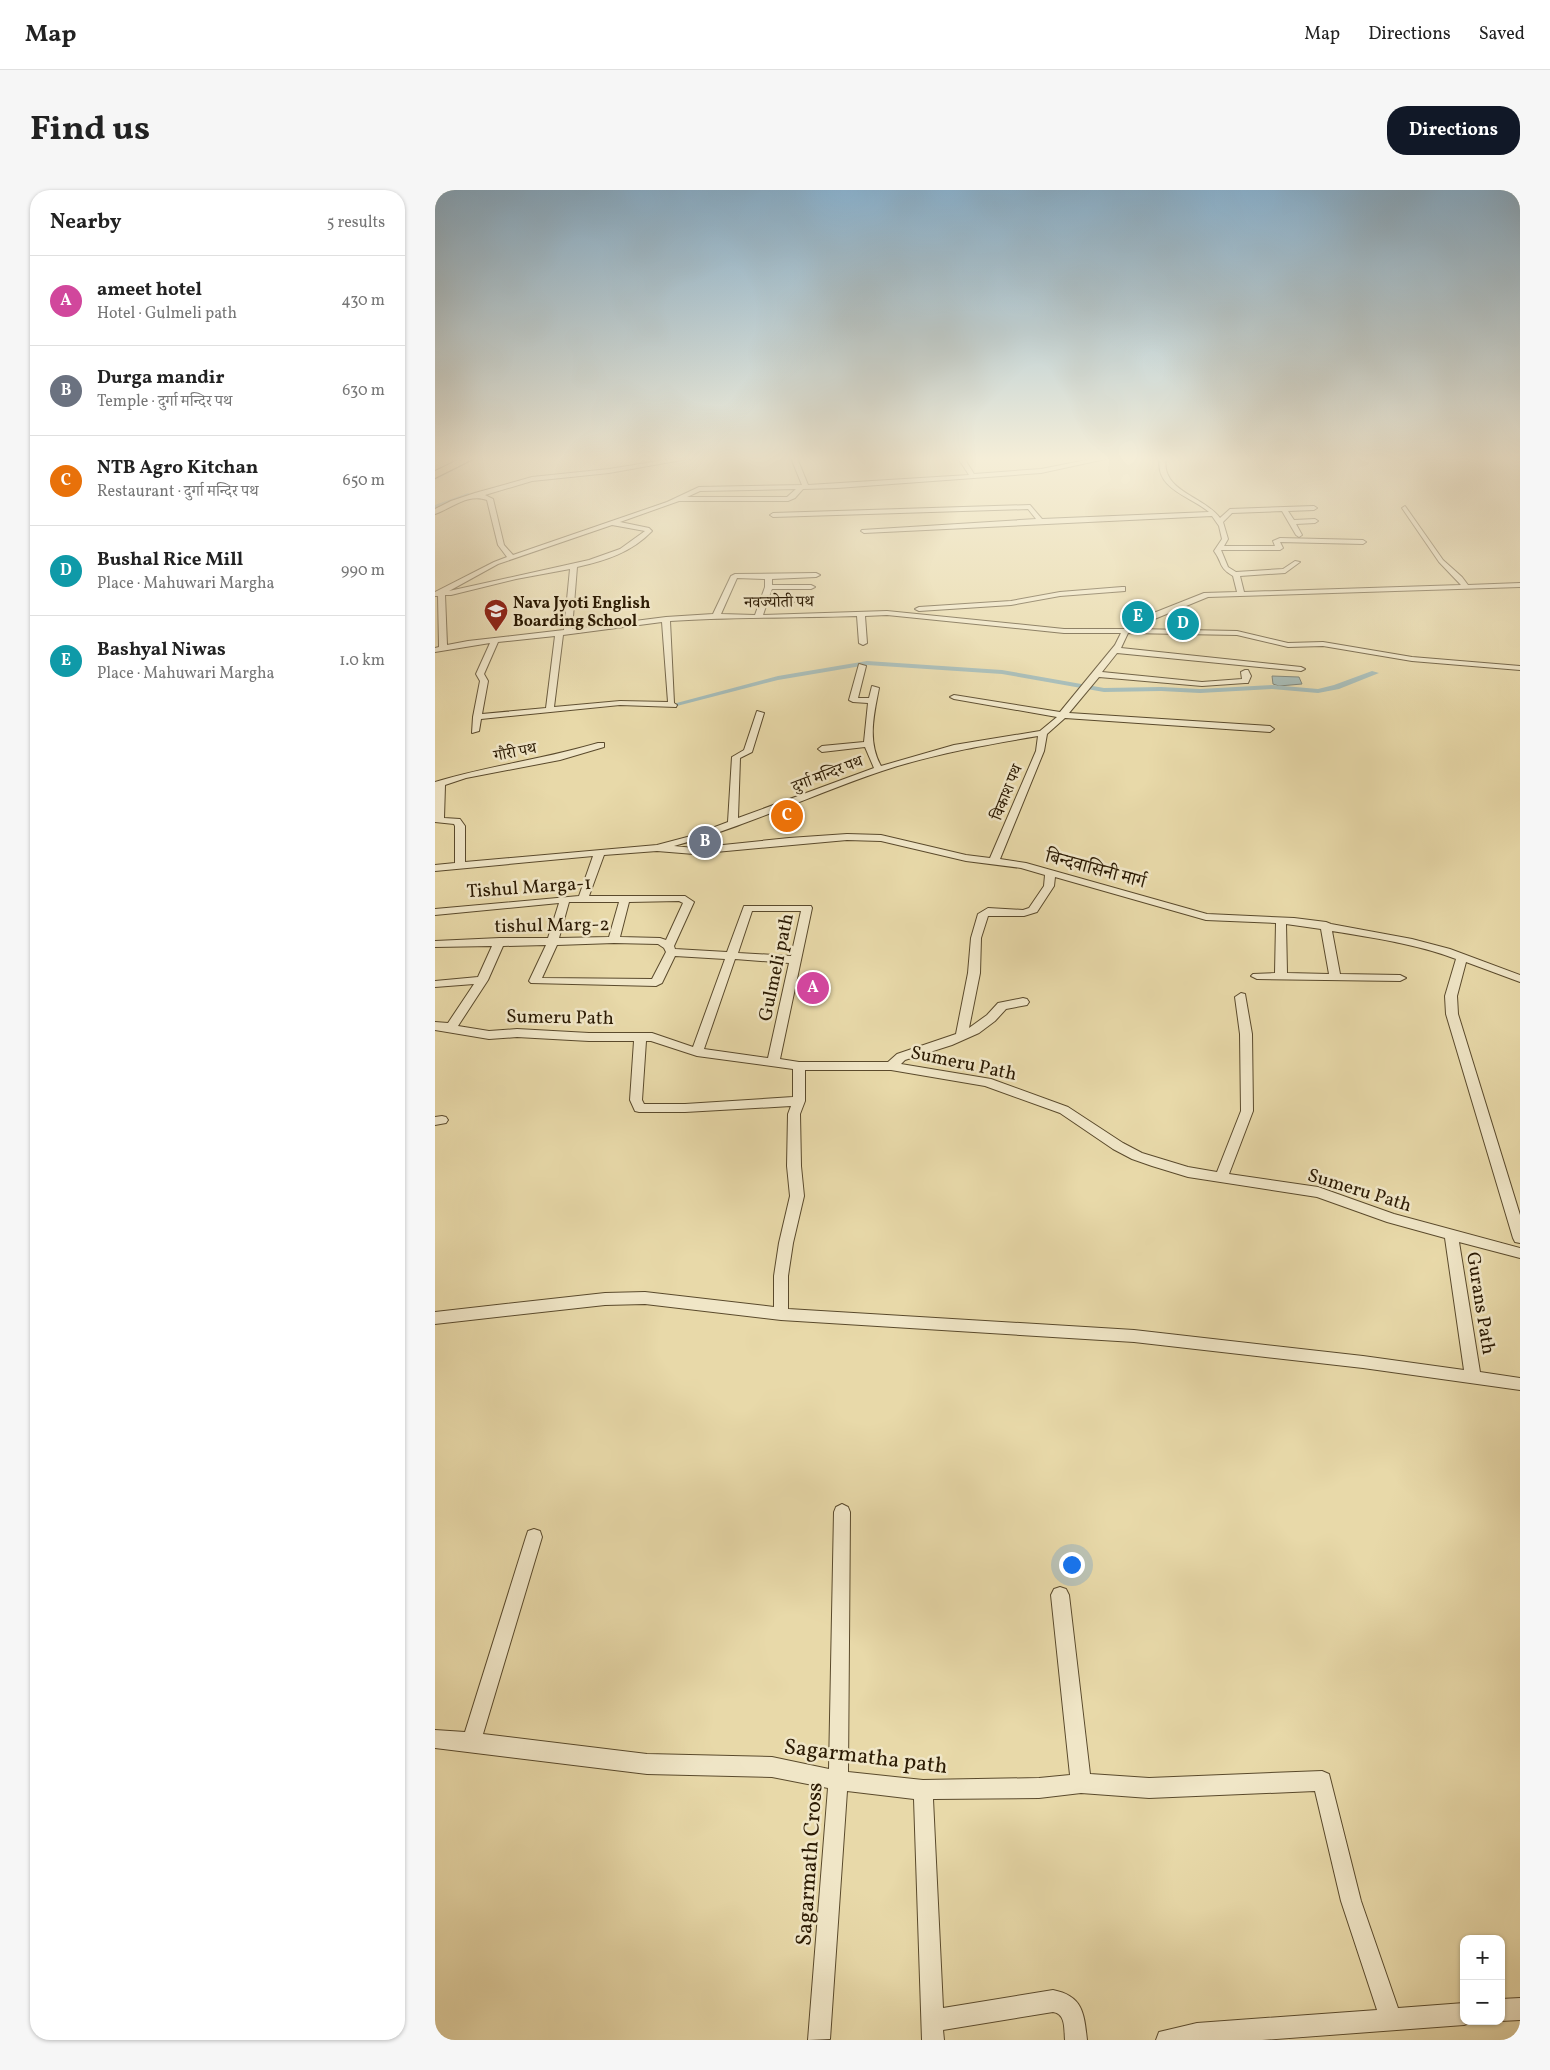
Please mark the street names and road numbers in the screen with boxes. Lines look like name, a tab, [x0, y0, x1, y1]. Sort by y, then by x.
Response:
street label: नवज्योती पथ	[743, 591, 815, 615]
street label: गौरी पथ	[491, 738, 539, 768]
street label: दुर्गा मन्दिर पथ	[788, 751, 867, 799]
street label: विकाश पथ	[986, 761, 1029, 825]
street label: बिन्दवासिनी मार्ग	[1041, 844, 1150, 896]
street label: Tishul Marga-1	[466, 871, 592, 905]
street label: Gulmeli path	[753, 911, 801, 1024]
street label: tishul Marg-2	[494, 912, 610, 940]
street label: Sumeru Path	[506, 1004, 614, 1032]
street label: Sumeru Path	[908, 1040, 1019, 1088]
street label: Sumeru Path	[1304, 1163, 1415, 1219]
street label: Gurans Path	[1459, 1250, 1501, 1356]
street label: Sagarmatha path	[782, 1732, 949, 1783]
street label: Sagarmath Cross	[789, 1781, 832, 1947]

